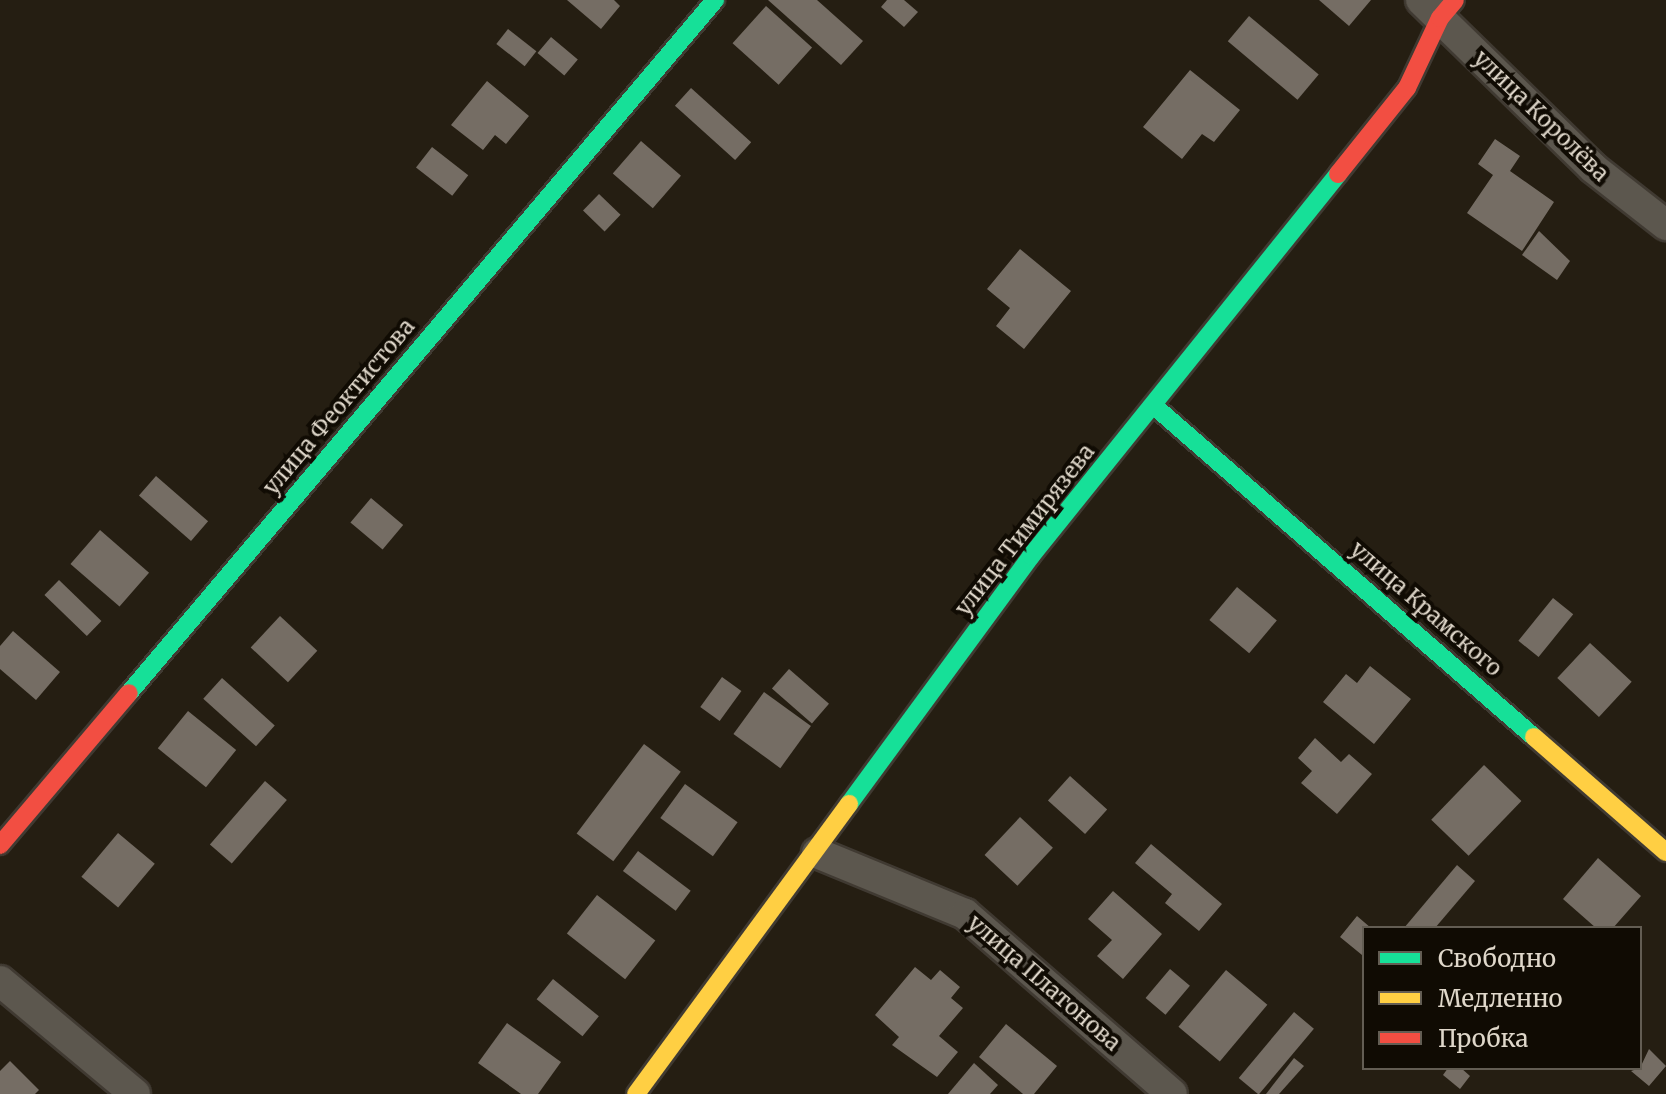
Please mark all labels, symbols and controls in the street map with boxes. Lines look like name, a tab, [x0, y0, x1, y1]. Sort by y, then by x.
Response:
street label: улица Королёва	[1468, 45, 1614, 187]
street label: улица Феоктистова	[258, 314, 420, 500]
street label: улица Тимирязева	[950, 439, 1100, 621]
street label: улица Крамского	[1345, 536, 1507, 682]
street label: улица Платонова	[962, 910, 1126, 1056]
legend	[1362, 926, 1642, 1070]
text: Свободно	[1438, 943, 1556, 974]
text: Медленно	[1438, 983, 1562, 1014]
text: Пробка	[1438, 1023, 1528, 1054]

